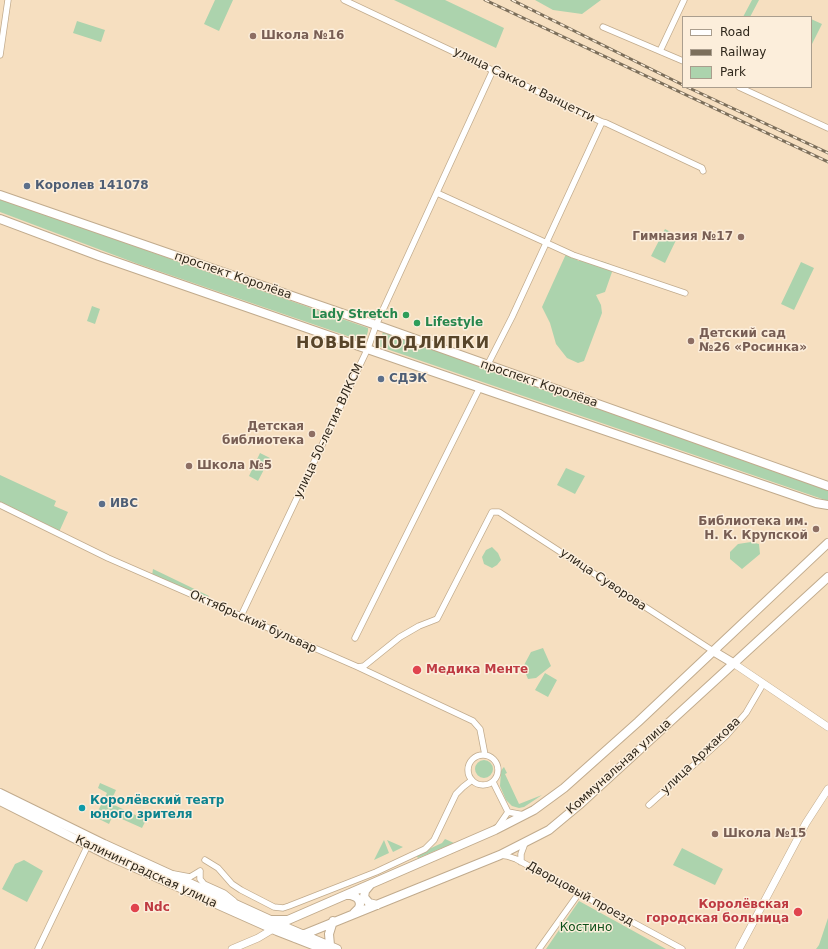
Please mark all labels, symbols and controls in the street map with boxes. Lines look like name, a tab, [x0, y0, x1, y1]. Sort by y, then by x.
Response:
legend	[682, 16, 812, 88]
text: Road	[720, 25, 750, 39]
place label: Школа №16	[261, 29, 344, 43]
marker: Школа №16	[248, 31, 258, 41]
street label: улица Сакко и Ванцетти	[451, 44, 597, 126]
text: Railway	[720, 45, 766, 59]
text: Park	[720, 65, 746, 79]
place label: Королев 141078	[35, 179, 149, 193]
marker: Королев 141078	[22, 181, 32, 191]
place label: Гимназия №17	[632, 230, 733, 244]
marker: Гимназия №17	[736, 232, 746, 242]
street label: проспект Королёва	[173, 249, 293, 303]
place label: Lady Stretch	[312, 308, 398, 322]
marker: Lady Stretch	[401, 310, 411, 320]
place label: Lifestyle	[425, 316, 483, 330]
marker: Lifestyle	[412, 318, 422, 328]
place label: Детский сад №26 «Росинка»	[699, 327, 807, 355]
district label: НОВЫЕ ПОДЛИПКИ	[296, 334, 490, 354]
marker: Детский сад №26 «Росинка»	[686, 336, 696, 346]
street label: проспект Королёва	[479, 357, 599, 411]
street label: улица 50-летия ВЛКСМ	[291, 361, 367, 501]
place label: СДЭК	[389, 372, 427, 386]
marker: СДЭК	[376, 374, 386, 384]
place label: Детская библиотека	[222, 420, 304, 448]
marker: Детская библиотека	[307, 429, 317, 439]
place label: Школа №5	[197, 459, 272, 473]
marker: Школа №5	[184, 461, 194, 471]
place label: ИВС	[110, 497, 138, 511]
marker: ИВС	[97, 499, 107, 509]
place label: Библиотека им. Н. К. Крупской	[698, 515, 808, 543]
marker: Библиотека им. Н. К. Крупской	[811, 524, 821, 534]
street label: улица Суворова	[557, 546, 649, 614]
street label: Октябрьский бульвар	[187, 587, 319, 657]
place label: Медика Менте	[426, 663, 528, 677]
marker: Медика Менте	[411, 664, 423, 676]
street label: улица Аржакова	[658, 714, 744, 798]
street label: Коммунальная улица	[564, 716, 674, 818]
place label: Королёвский театр юного зрителя	[90, 794, 224, 822]
marker: Королёвский театр юного зрителя	[77, 803, 87, 813]
place label: Школа №15	[723, 827, 806, 841]
marker: Школа №15	[710, 829, 720, 839]
street label: Калининградская улица	[73, 833, 219, 911]
street label: Дворцовый проезд	[524, 859, 636, 929]
place label: Королёвская городская больница	[646, 898, 789, 926]
place label: Ndc	[144, 901, 170, 915]
marker: Ndc	[129, 902, 141, 914]
marker: Королёвская городская больница	[792, 906, 804, 918]
park label: Костино	[560, 921, 612, 935]

